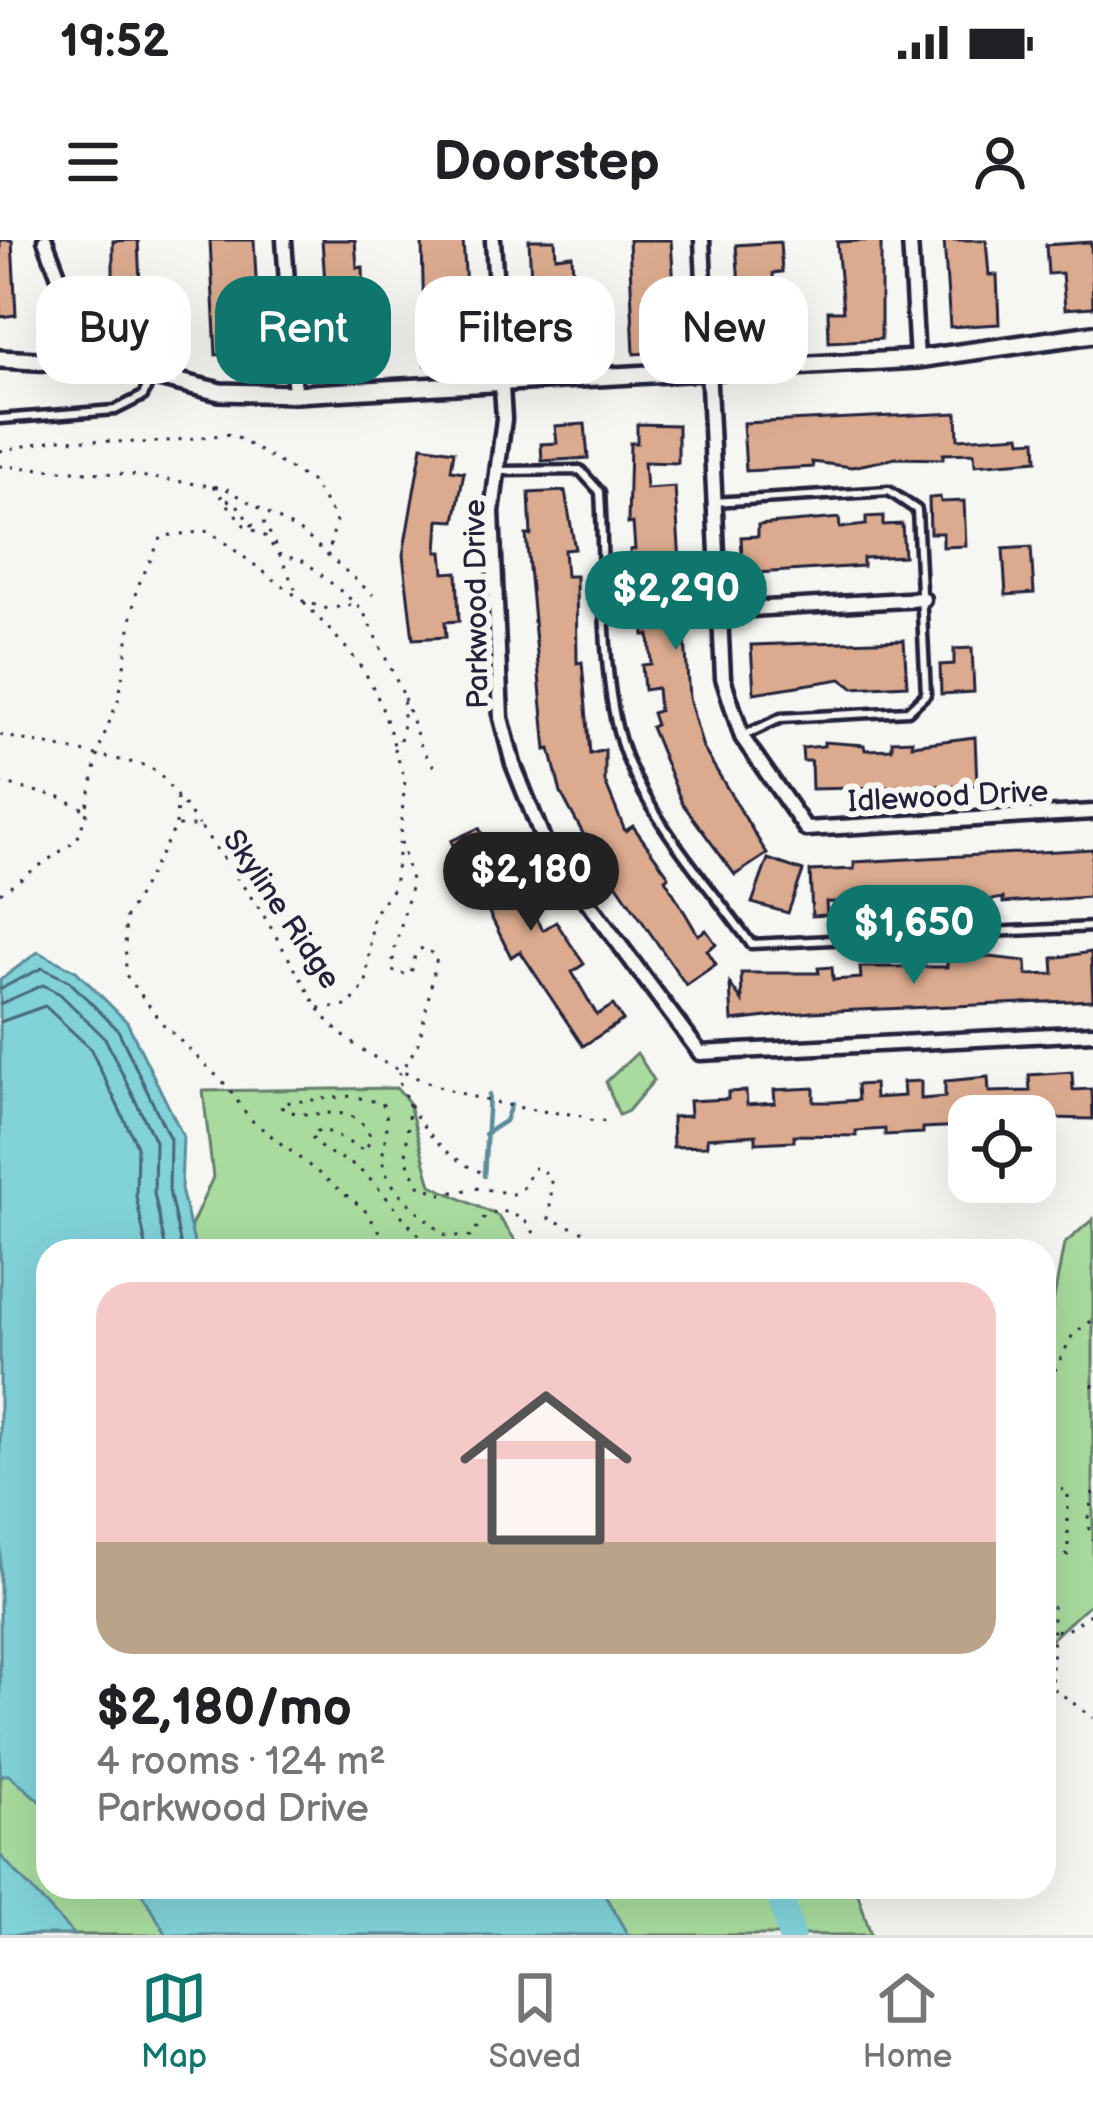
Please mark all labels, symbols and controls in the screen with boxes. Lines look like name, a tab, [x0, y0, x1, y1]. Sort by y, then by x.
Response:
text: 19:52	[60, 15, 169, 70]
icon: menu	[60, 129, 126, 195]
icon: person	[967, 129, 1033, 195]
text: Doorstep	[433, 130, 660, 195]
chip: Buy	[36, 276, 191, 384]
chip: Rent	[215, 276, 391, 384]
chip: Filters	[415, 276, 615, 384]
chip: New	[639, 276, 808, 384]
street label: Parkwood Drive	[457, 499, 497, 709]
pin: $2,290	[578, 551, 774, 653]
text: $2,290	[612, 566, 740, 613]
street label: Idlewood Drive	[847, 774, 1049, 820]
street label: Skyline Ridge	[215, 823, 348, 996]
pin: $2,180	[433, 832, 629, 934]
text: $2,180	[470, 847, 592, 894]
pin: $1,650	[816, 885, 1012, 987]
text: $1,650	[853, 900, 975, 947]
map controls	[948, 1095, 1056, 1203]
button: locate	[948, 1095, 1056, 1203]
icon: home	[438, 1360, 654, 1576]
text: $2,180/mo	[96, 1678, 352, 1739]
text: 4 rooms · 124 m²	[96, 1739, 386, 1786]
text: Parkwood Drive	[96, 1786, 369, 1833]
tab: Map	[141, 1965, 207, 2077]
tab: Saved	[488, 1965, 581, 2077]
tab: Home	[863, 1965, 952, 2077]

